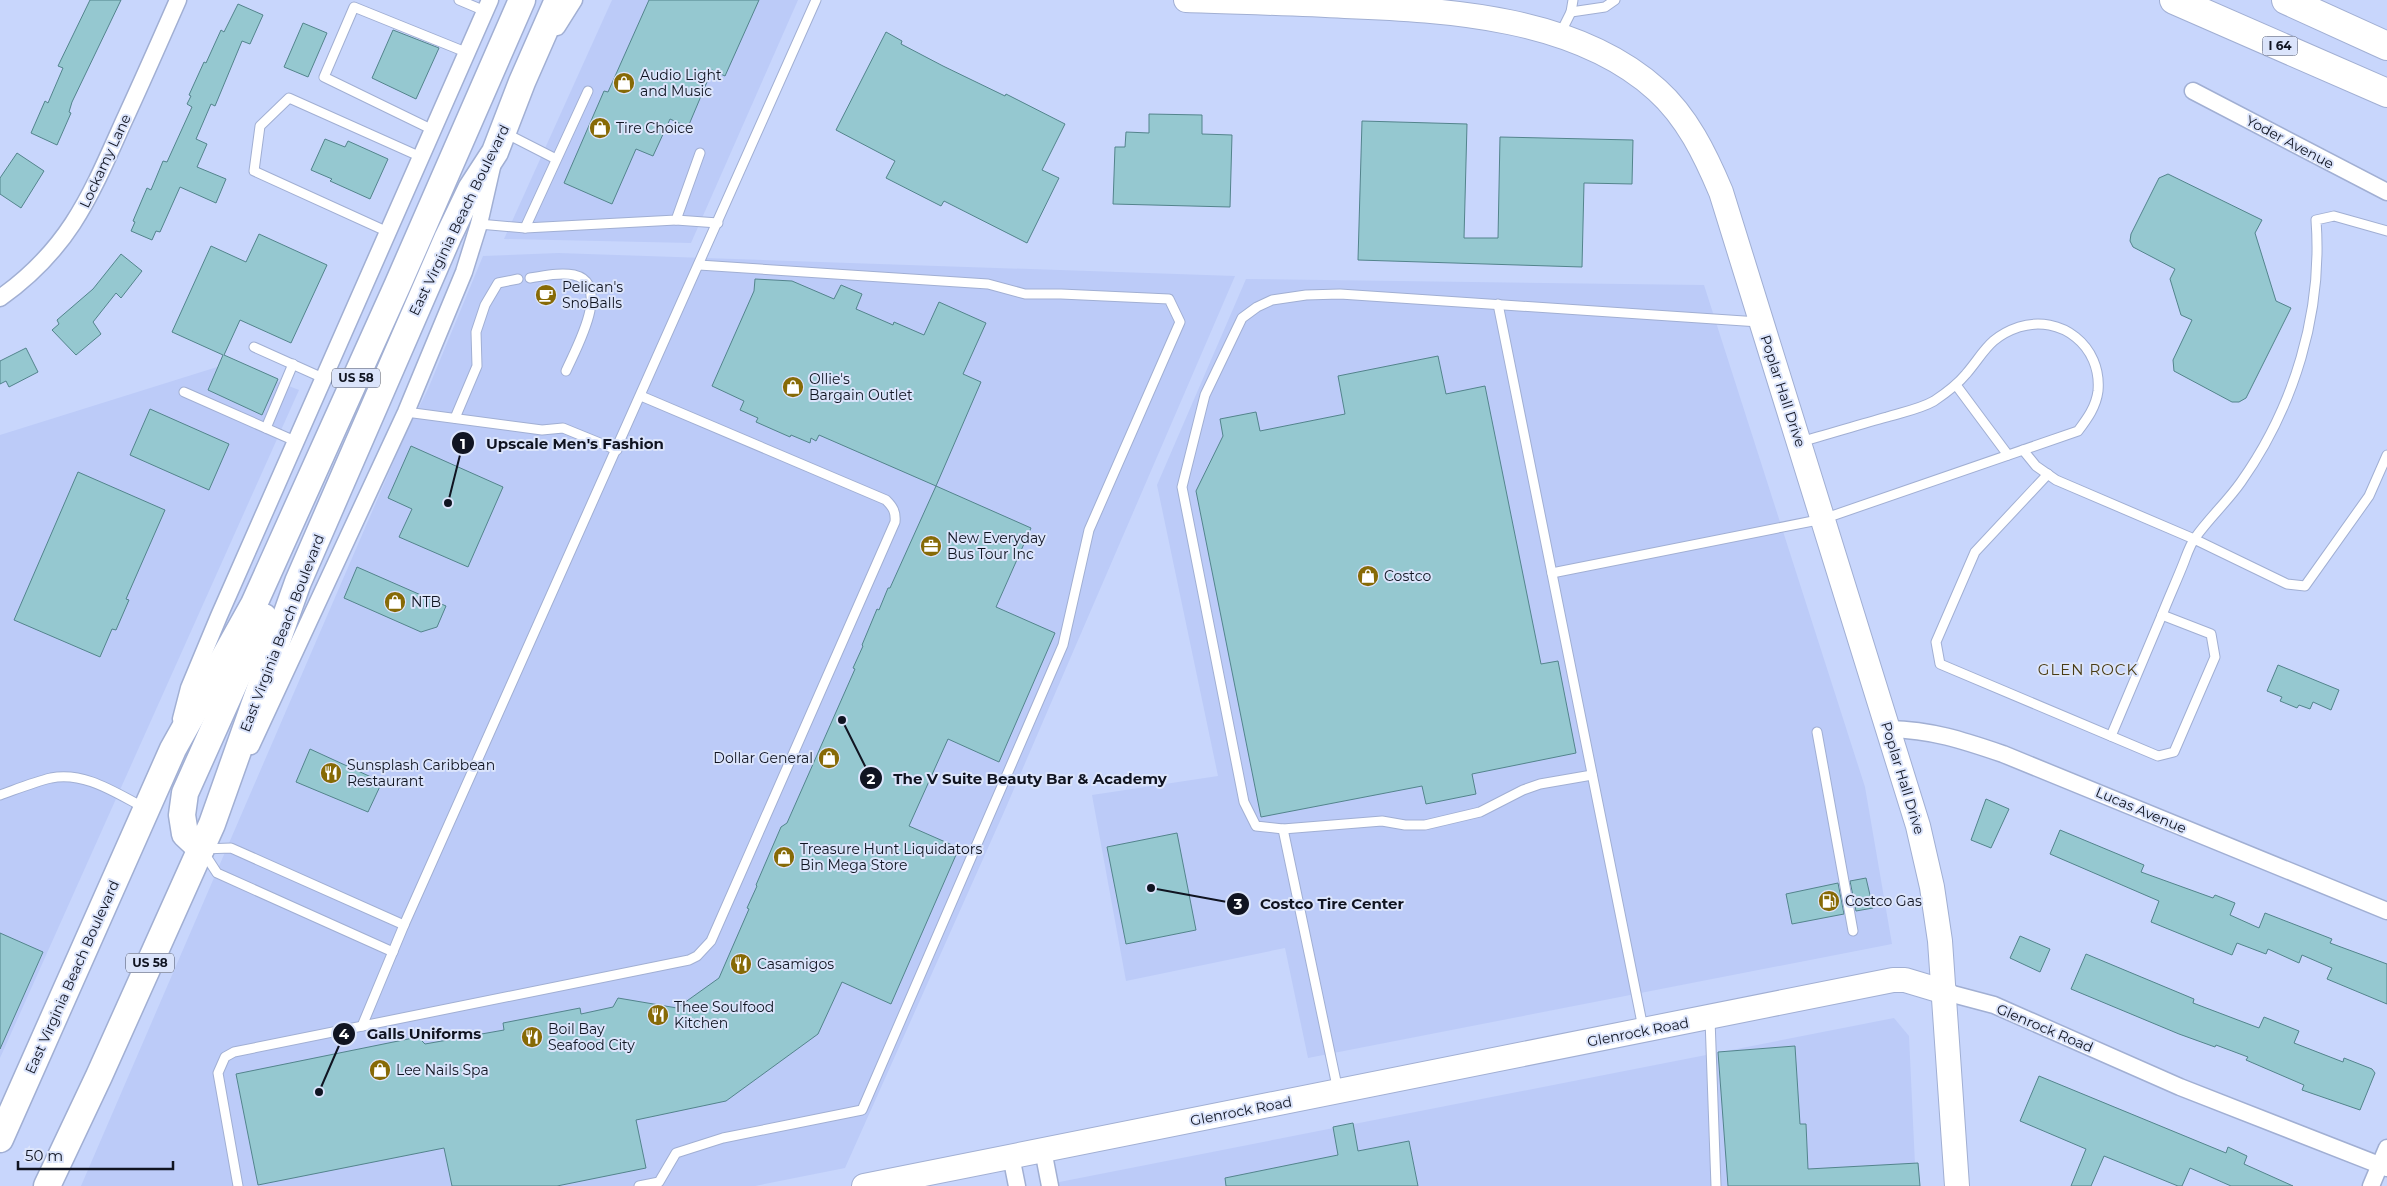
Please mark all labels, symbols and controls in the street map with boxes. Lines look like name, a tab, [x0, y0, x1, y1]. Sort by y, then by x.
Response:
road number: I 64	[2262, 36, 2298, 56]
place label: Audio Light and Music	[640, 66, 722, 100]
shop icon: Audio Light and Music	[612, 71, 636, 95]
street label: Lockamy Lane	[75, 111, 135, 211]
street label: Yoder Avenue	[2243, 111, 2337, 173]
shop icon: Tire Choice	[588, 116, 612, 140]
place label: Tire Choice	[616, 119, 694, 137]
street label: East Virginia Beach Boulevard	[405, 122, 513, 318]
place label: Pelican's SnoBalls	[562, 278, 623, 312]
cafe icon: Pelican's SnoBalls	[534, 283, 558, 307]
street label: Poplar Hall Drive	[1756, 333, 1810, 449]
road number: US 58	[332, 368, 380, 388]
place label: Ollie's Bargain Outlet	[809, 370, 913, 404]
shop icon: Ollie's Bargain Outlet	[781, 375, 805, 399]
callout: Upscale Men's Fashion	[451, 428, 674, 458]
text: 1	[460, 434, 466, 453]
text: Upscale Men's Fashion	[486, 434, 664, 453]
place label: New Everyday Bus Tour Inc	[947, 529, 1046, 563]
street label: East Virginia Beach Boulevard	[236, 532, 328, 734]
office icon: New Everyday Bus Tour Inc	[919, 534, 943, 558]
shop icon: Costco	[1356, 564, 1380, 588]
place label: Costco	[1384, 567, 1431, 585]
shop icon: NTB	[383, 590, 407, 614]
place label: NTB	[411, 593, 441, 611]
district label: GLEN ROCK	[2038, 660, 2138, 679]
street label: Poplar Hall Drive	[1877, 719, 1929, 837]
shop icon: Dollar General	[817, 746, 841, 770]
place label: Dollar General	[713, 749, 813, 767]
place label: Sunsplash Caribbean Restaurant	[347, 756, 495, 790]
restaurant icon: Sunsplash Caribbean Restaurant	[319, 761, 343, 785]
callout: The V Suite Beauty Bar & Academy	[859, 763, 1177, 793]
text: 2	[867, 769, 876, 788]
text: The V Suite Beauty Bar & Academy	[893, 769, 1168, 788]
street label: Lucas Avenue	[2093, 783, 2189, 837]
place label: Treasure Hunt Liquidators Bin Mega Store	[800, 840, 982, 874]
shop icon: Treasure Hunt Liquidators Bin Mega Store	[772, 845, 796, 869]
street label: East Virginia Beach Boulevard	[21, 877, 123, 1077]
callout: Costco Tire Center	[1225, 889, 1414, 919]
fuel station icon: Costco Gas	[1817, 889, 1841, 913]
place label: Costco Gas	[1845, 892, 1922, 910]
text: 3	[1233, 894, 1243, 913]
text: Costco Tire Center	[1260, 894, 1404, 913]
restaurant icon: Casamigos	[729, 952, 753, 976]
road number: US 58	[126, 954, 174, 972]
place label: Casamigos	[757, 955, 834, 973]
place label: Thee Soulfood Kitchen	[674, 998, 774, 1032]
street label: Glenrock Road	[1994, 1000, 2096, 1056]
restaurant icon: Thee Soulfood Kitchen	[646, 1003, 670, 1027]
street label: Glenrock Road	[1586, 1013, 1690, 1051]
callout: Galls Uniforms	[332, 1019, 491, 1049]
place label: Boil Bay Seafood City	[548, 1020, 635, 1054]
text: 4	[339, 1024, 350, 1043]
text: Galls Uniforms	[367, 1024, 481, 1043]
restaurant icon: Boil Bay Seafood City	[520, 1025, 544, 1049]
shop icon: Lee Nails Spa	[368, 1058, 392, 1082]
place label: Lee Nails Spa	[396, 1061, 489, 1079]
street label: Glenrock Road	[1189, 1092, 1293, 1130]
scale bar	[18, 1138, 172, 1170]
text: 50 m	[25, 1146, 63, 1165]

